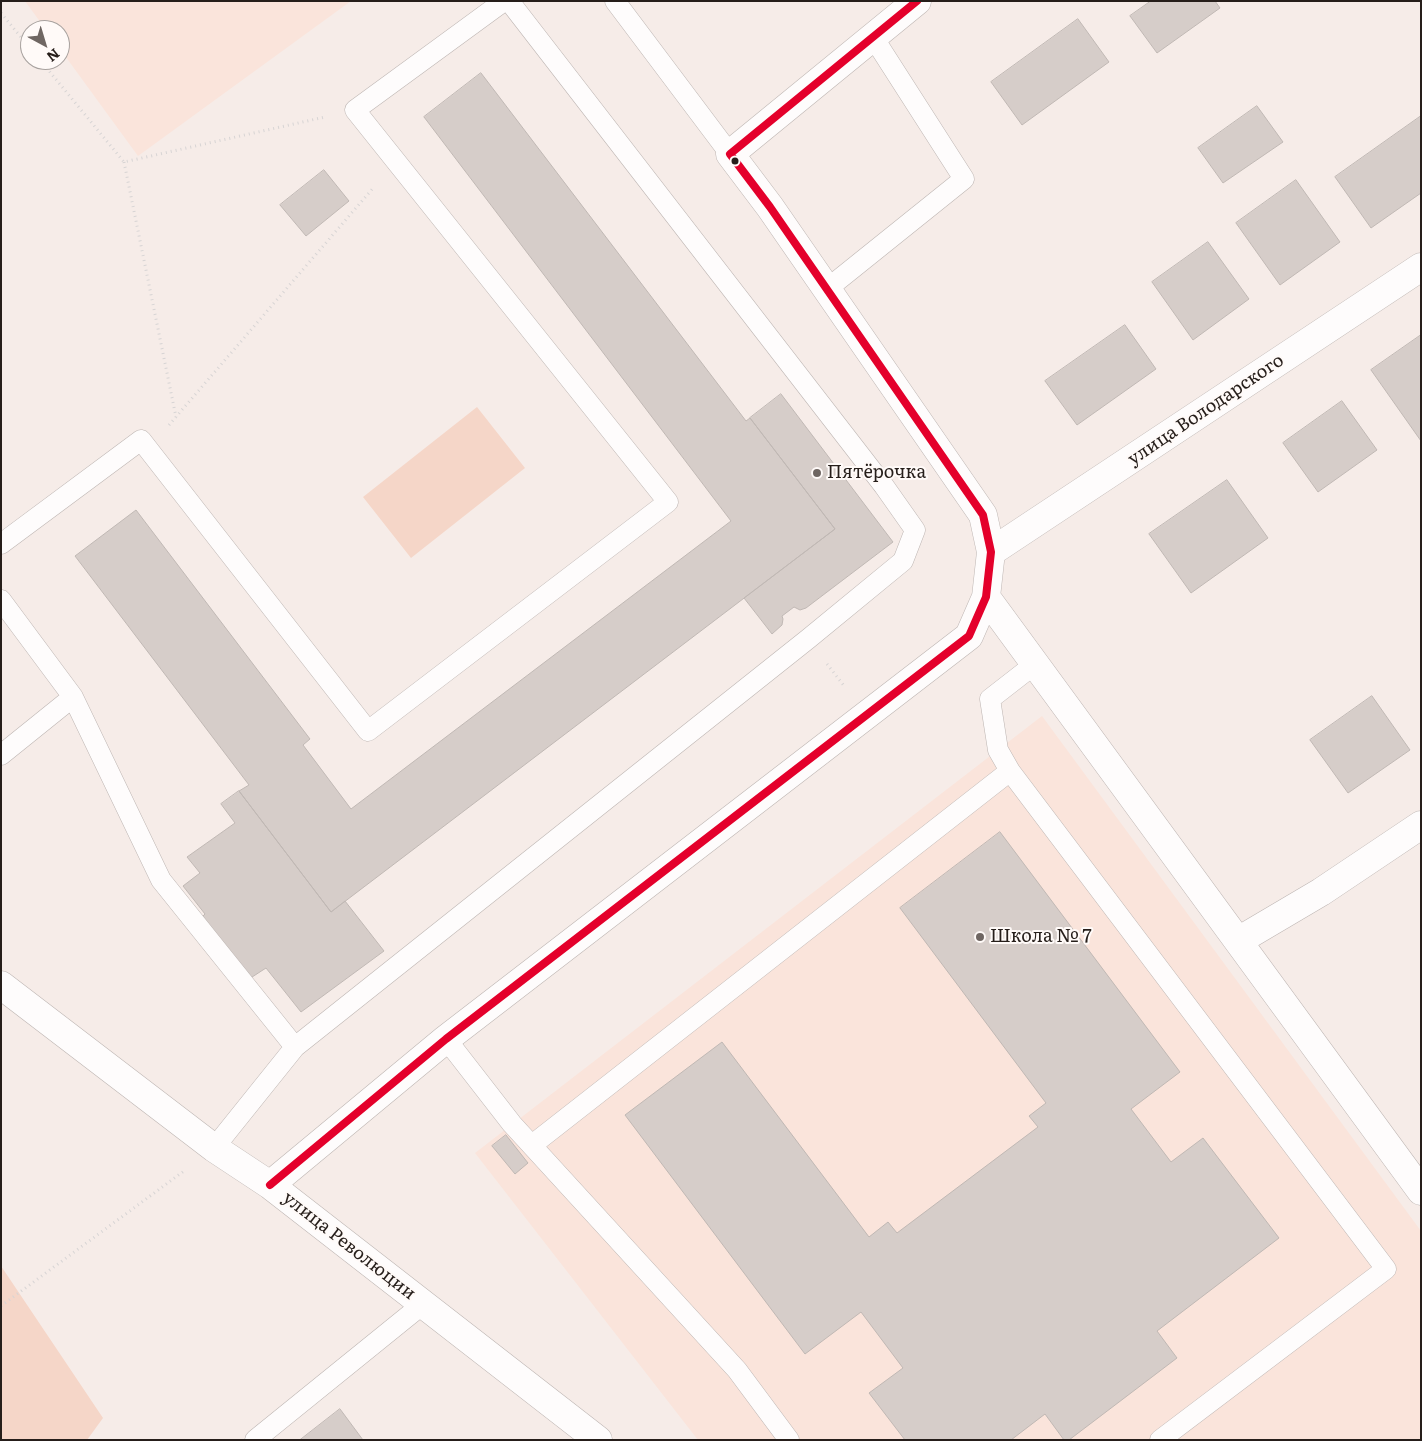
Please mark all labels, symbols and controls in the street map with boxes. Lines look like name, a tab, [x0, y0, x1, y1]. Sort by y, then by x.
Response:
north arrow	[20, 20, 70, 70]
text: N	[43, 44, 65, 67]
unlabelled marker	[730, 156, 740, 166]
street label: улица Володарского	[1124, 350, 1288, 470]
place label: Пятёрочка	[827, 462, 926, 484]
marker: Пятёрочка	[811, 467, 823, 479]
place label: Школа № 7	[990, 926, 1092, 948]
marker: Школа № 7	[974, 931, 986, 943]
street label: улица Революции	[278, 1187, 420, 1305]

